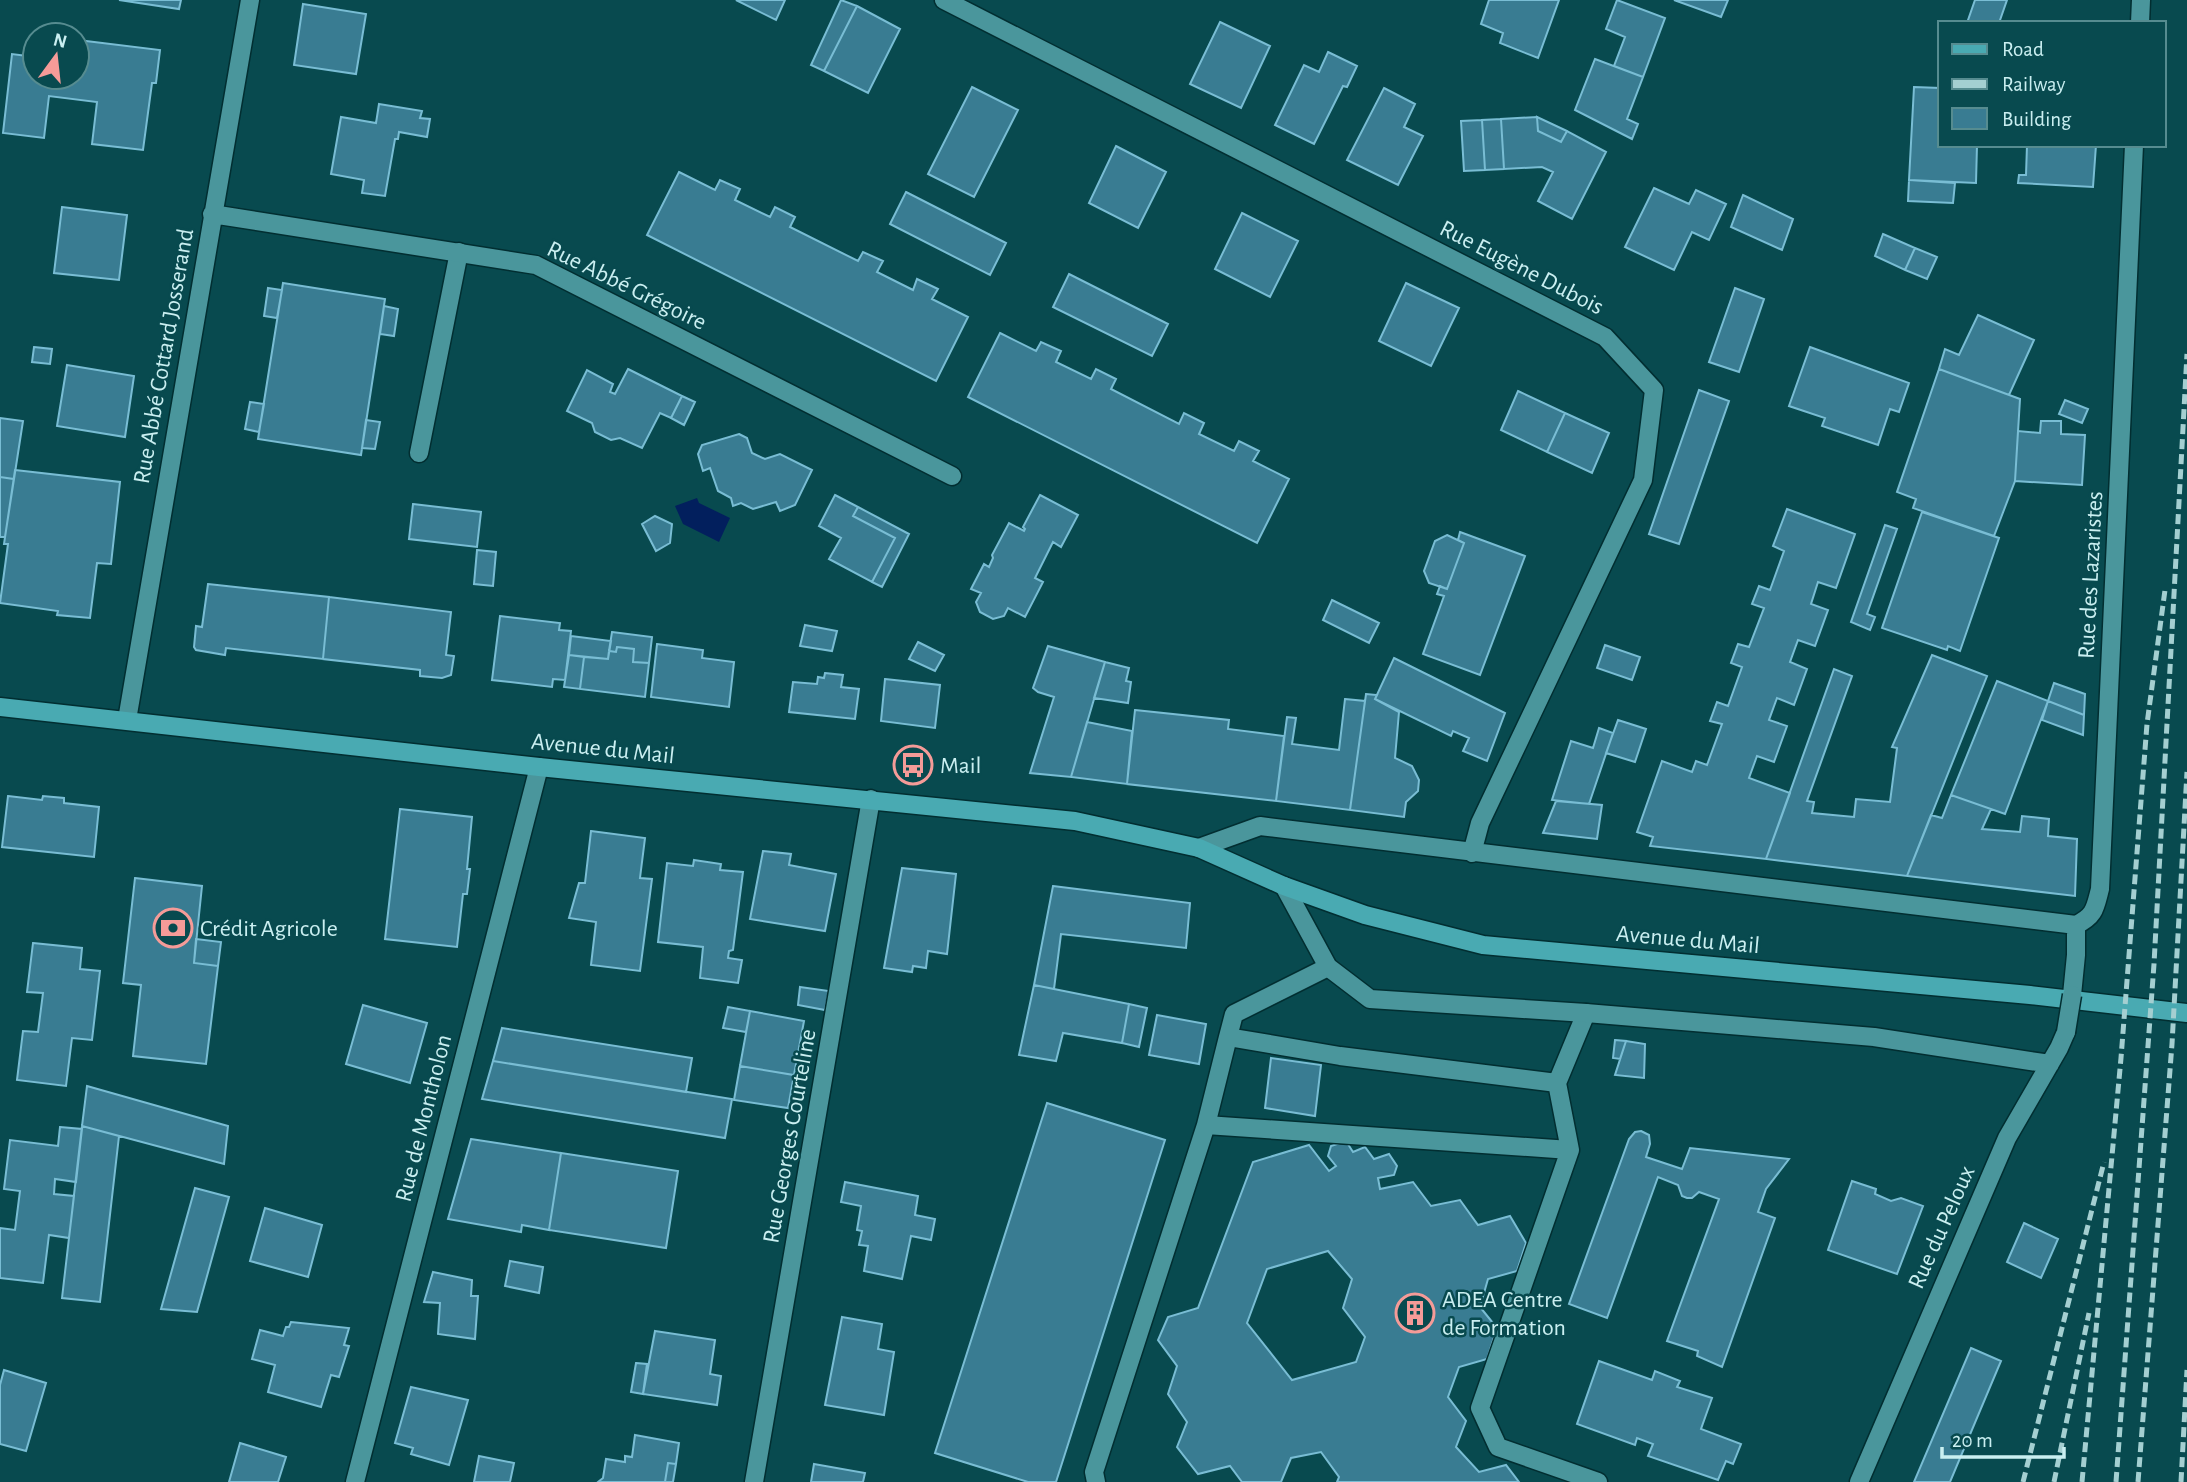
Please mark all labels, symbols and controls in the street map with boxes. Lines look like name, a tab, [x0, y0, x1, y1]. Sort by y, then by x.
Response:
north arrow	[21, 21, 91, 91]
legend	[1938, 21, 2166, 147]
text: N	[51, 30, 69, 52]
text: Road	[2002, 39, 2044, 60]
text: Railway	[2002, 74, 2065, 95]
text: Building	[2002, 109, 2072, 130]
street label: Rue Eugène Dubois	[1436, 216, 1607, 319]
street label: Rue Abbé Cottard Josserand	[130, 227, 198, 486]
street label: Rue Abbé Grégoire	[543, 237, 710, 335]
street label: Rue des Lazaristes	[2075, 491, 2107, 660]
street label: Avenue du Mail	[530, 730, 676, 768]
bus stop icon: Mail	[892, 744, 934, 786]
place label: Mail	[940, 754, 982, 778]
bank icon: Crédit Agricole	[152, 907, 194, 949]
place label: Crédit Agricole	[200, 917, 338, 941]
street label: Avenue du Mail	[1615, 922, 1761, 958]
street label: Rue Georges Courteline	[759, 1027, 821, 1245]
street label: Rue de Montholon	[392, 1032, 456, 1204]
street label: Rue du Peloux	[1904, 1162, 1980, 1292]
place label: ADEA Centre de Formation	[1442, 1288, 1566, 1340]
building icon: ADEA Centre de Formation	[1394, 1292, 1436, 1334]
scale bar	[1942, 1416, 2064, 1460]
text: 20 m	[1952, 1430, 1993, 1451]

